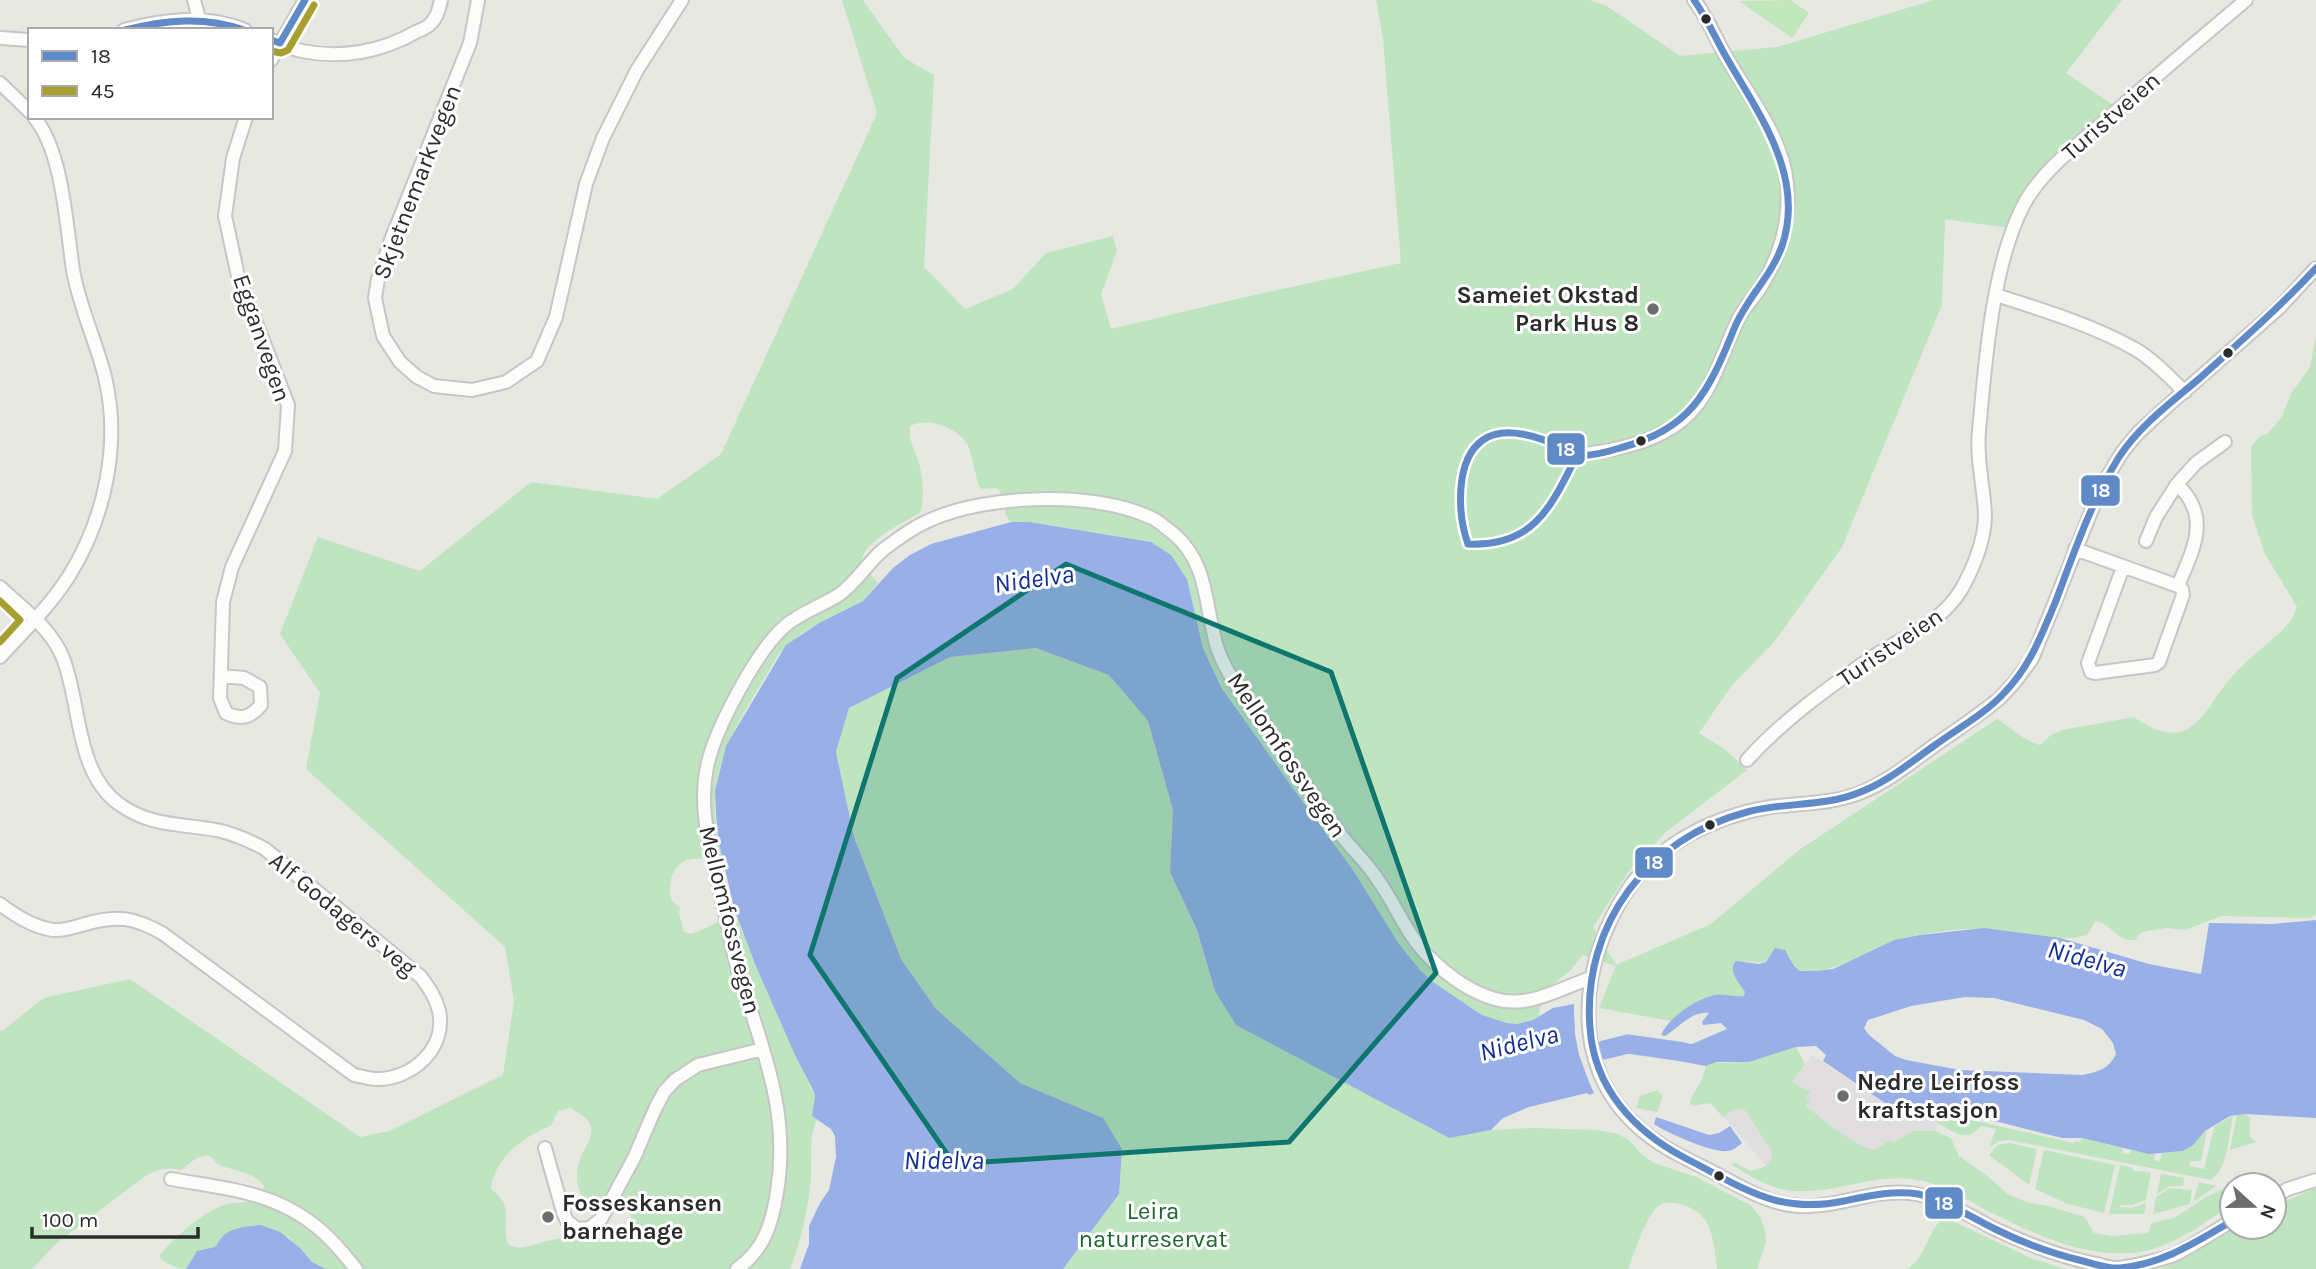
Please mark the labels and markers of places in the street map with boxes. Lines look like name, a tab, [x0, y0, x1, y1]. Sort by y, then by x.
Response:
unlabelled marker	[1699, 12, 1713, 26]
place label: Sameiet Okstad Park Hus 8	[1457, 281, 1639, 337]
marker: Sameiet Okstad Park Hus 8	[1645, 301, 1661, 317]
unlabelled marker	[2221, 346, 2235, 360]
unlabelled marker	[1634, 434, 1648, 448]
unlabelled marker	[1703, 818, 1717, 832]
place label: Nedre Leirfoss kraftstasjon	[1857, 1068, 2019, 1124]
marker: Nedre Leirfoss kraftstasjon	[1835, 1088, 1851, 1104]
unlabelled marker	[1712, 1169, 1726, 1183]
place label: Fosseskansen barnehage	[562, 1189, 722, 1245]
marker: Fosseskansen barnehage	[540, 1209, 556, 1225]

